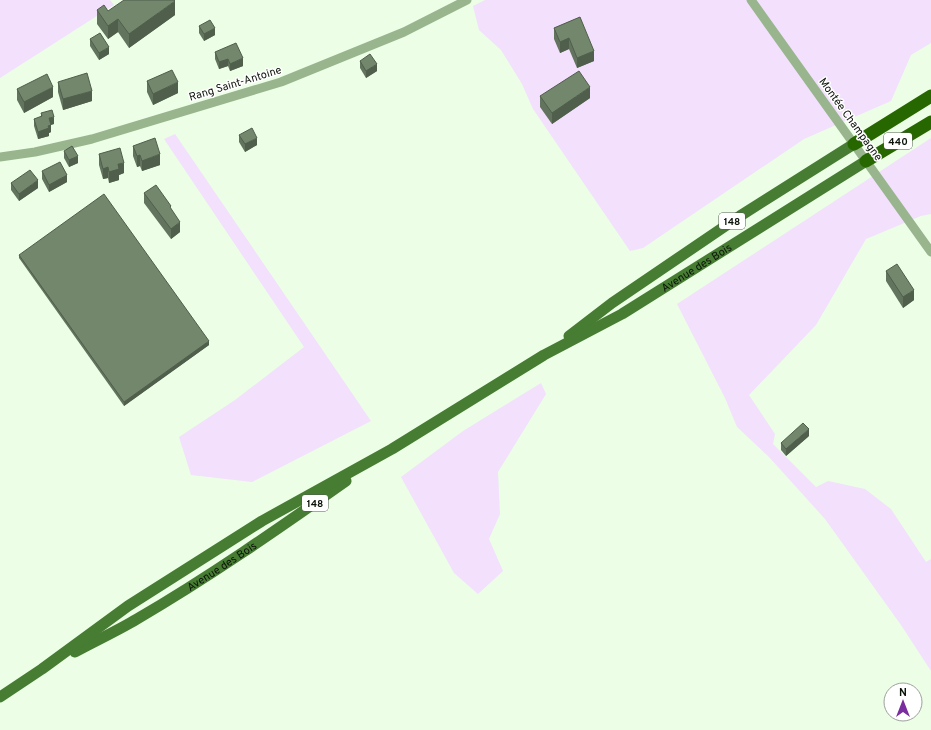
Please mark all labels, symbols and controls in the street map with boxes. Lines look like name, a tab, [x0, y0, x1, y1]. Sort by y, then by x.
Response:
street label: Rang Saint-Antoine	[187, 63, 283, 105]
street label: Montée Champagne	[815, 75, 885, 164]
road number: 440	[884, 133, 912, 149]
road number: 148	[719, 213, 745, 229]
street label: Avenue des Bois	[659, 241, 735, 296]
road number: 148	[302, 495, 328, 511]
street label: Avenue des Bois	[185, 539, 260, 595]
north arrow	[883, 682, 923, 722]
text: N	[899, 686, 907, 700]

